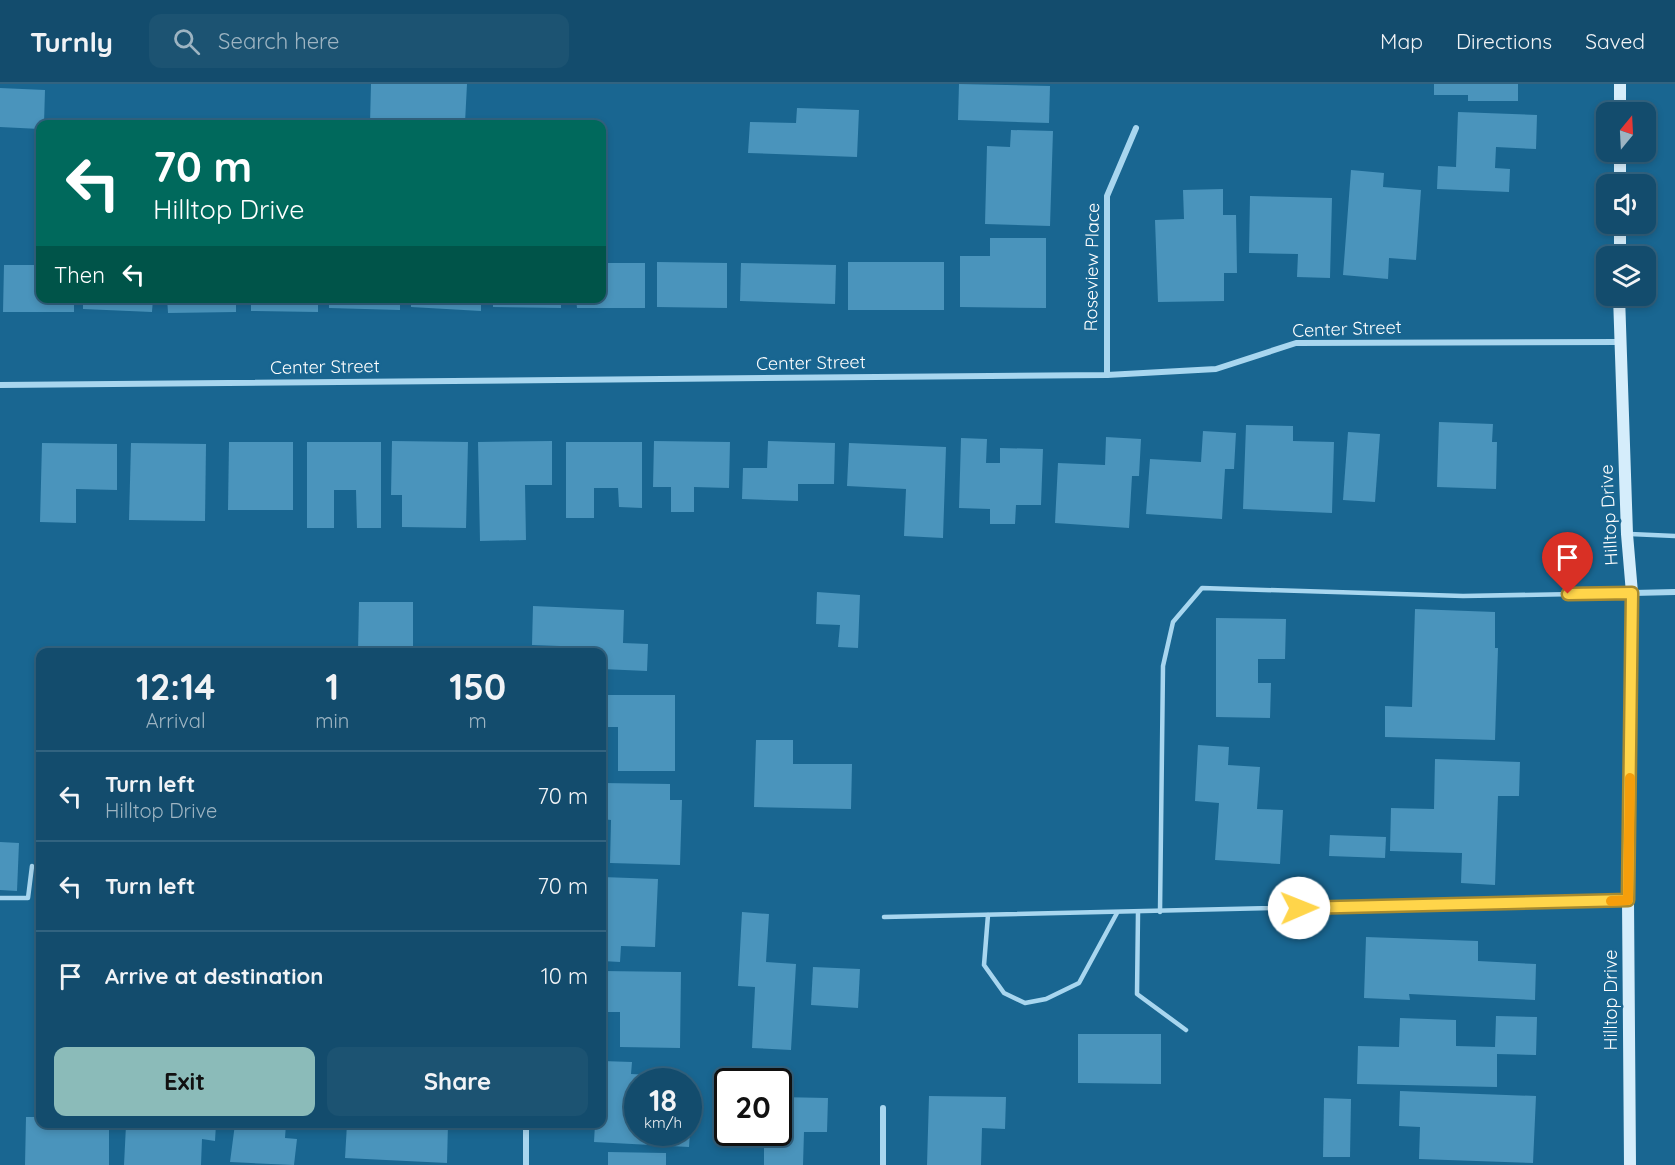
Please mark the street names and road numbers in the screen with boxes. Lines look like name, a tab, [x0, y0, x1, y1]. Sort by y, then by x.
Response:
street label: Roseview Place	[1079, 202, 1104, 332]
street label: Center Street	[1292, 315, 1402, 342]
street label: Center Street	[756, 350, 866, 375]
street label: Center Street	[270, 354, 380, 379]
street label: Hilltop Drive	[1594, 464, 1623, 566]
street label: Hilltop Drive	[1599, 949, 1622, 1051]

